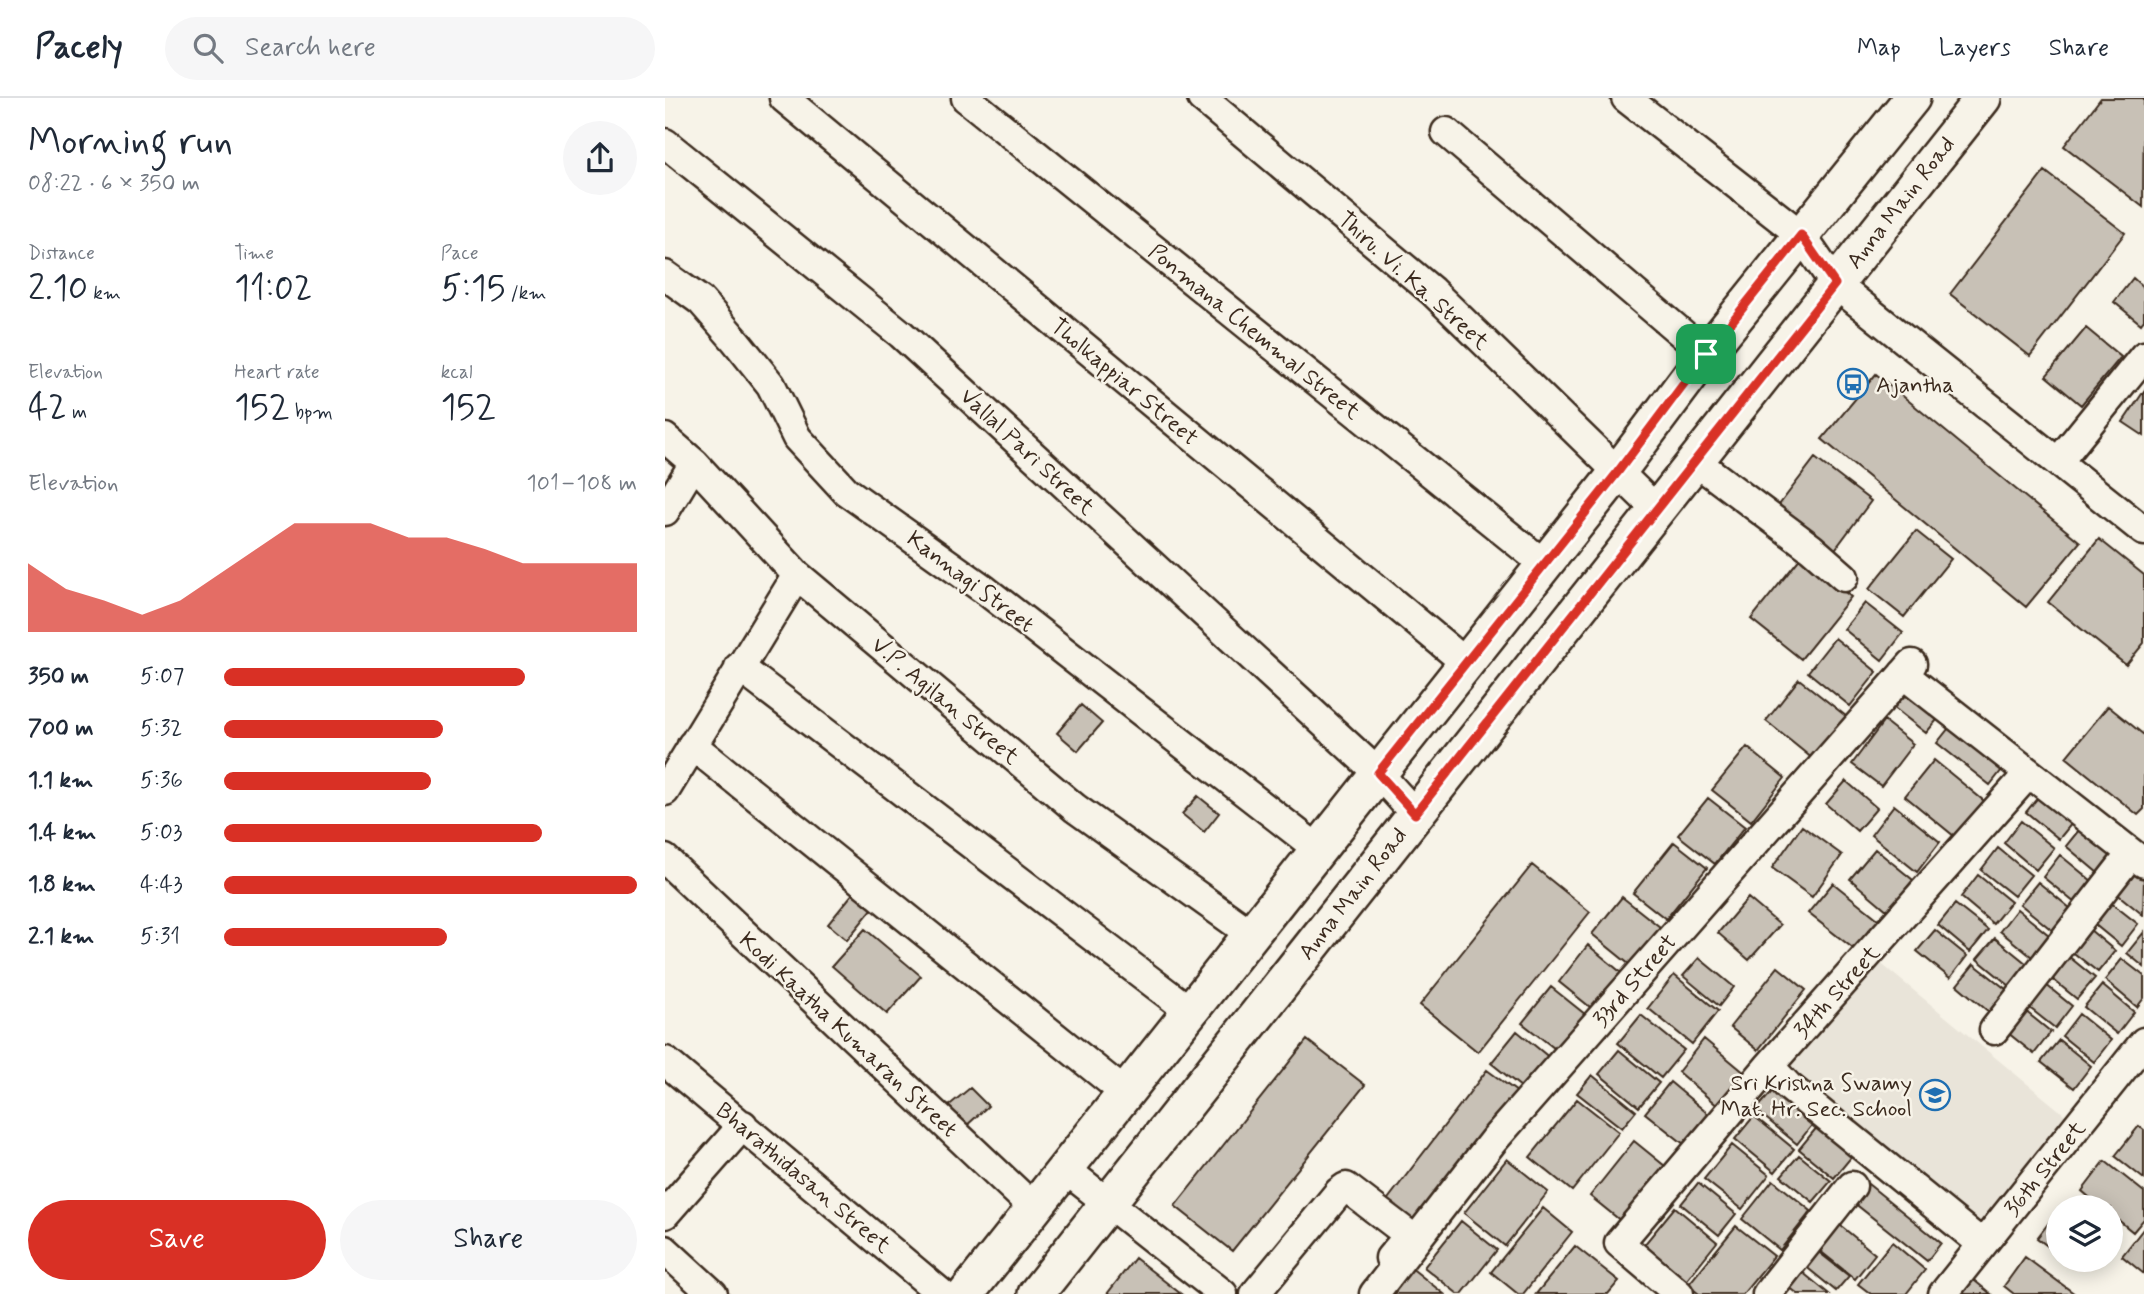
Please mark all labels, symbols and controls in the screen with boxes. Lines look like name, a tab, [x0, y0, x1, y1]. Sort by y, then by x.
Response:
search box	[165, 17, 655, 80]
text: Pacely	[35, 26, 123, 70]
icon: search	[189, 29, 227, 67]
text: Search here	[245, 31, 376, 65]
text: Map	[1857, 33, 1901, 64]
text: Layers	[1939, 33, 2011, 64]
text: Share	[2049, 33, 2109, 64]
text: Morning run	[28, 118, 233, 167]
button: share	[563, 121, 637, 195]
street label: Anna Main Road	[1840, 131, 1963, 276]
text: 08:22 · 6 × 350 m	[28, 169, 200, 199]
street label: Thiru. Vi. Ka. Street	[1331, 205, 1495, 358]
street label: Ponmana Chemmal Street	[1142, 238, 1366, 428]
text: Distance	[28, 241, 95, 266]
text: Time	[234, 241, 274, 266]
text: Pace	[441, 241, 478, 266]
text: 2.10	[28, 266, 88, 312]
text: 11:02	[234, 266, 312, 312]
text: 5:15	[441, 266, 505, 312]
text: km	[88, 281, 121, 306]
text: /km	[505, 281, 546, 306]
street label: Tholkappiar Street	[1043, 312, 1204, 453]
pin	[1676, 324, 1736, 384]
icon: arrive	[1687, 335, 1725, 373]
text: Elevation	[28, 360, 103, 385]
text: Heart rate	[234, 360, 320, 385]
text: kcal	[441, 360, 473, 385]
bus stop icon: Ajantha	[1836, 367, 1870, 401]
place label: Ajantha	[1876, 371, 1954, 401]
street label: Vallal Pari Street	[953, 382, 1101, 523]
text: 42	[28, 385, 67, 431]
text: 152	[234, 385, 290, 431]
text: 152	[441, 385, 496, 431]
text: m	[67, 400, 87, 425]
text: bpm	[290, 400, 333, 425]
text: Elevation	[28, 469, 119, 499]
text: 101–108 m	[527, 469, 637, 499]
street label: Kannagi Street	[900, 525, 1040, 640]
street label: V.P. Agilan Street	[865, 631, 1025, 773]
text: 350 m	[28, 662, 89, 692]
text: 5:07	[140, 662, 184, 692]
text: 700 m	[28, 714, 93, 744]
text: 5:32	[140, 714, 182, 744]
text: 1.1 km	[28, 766, 93, 796]
text: 5:36	[140, 766, 183, 796]
text: 1.4 km	[28, 818, 96, 848]
text: 5:03	[140, 818, 183, 848]
street label: Anna Main Road	[1292, 822, 1415, 967]
text: 1.8 km	[28, 870, 96, 900]
text: 4:43	[140, 870, 183, 900]
text: 2.1 km	[28, 922, 94, 952]
text: 5:31	[140, 922, 180, 952]
street label: Kodi Kaatha Kumaran Street	[732, 926, 963, 1145]
street label: 33rd Street	[1587, 928, 1684, 1034]
street label: 34th Street	[1788, 939, 1888, 1045]
place label: Sri Krishna Swamy Mat. Hr. Sec. School	[1721, 1069, 1912, 1125]
school or university icon: Sri Krishna Swamy Mat. Hr. Sec. School	[1918, 1078, 1952, 1112]
street label: Bharathidasan Street	[709, 1096, 897, 1261]
street label: 36th Street	[1998, 1115, 2094, 1223]
map controls	[2046, 1195, 2123, 1272]
button: layers	[2046, 1195, 2123, 1272]
button: Save	[28, 1200, 326, 1280]
button: Share	[340, 1200, 637, 1280]

